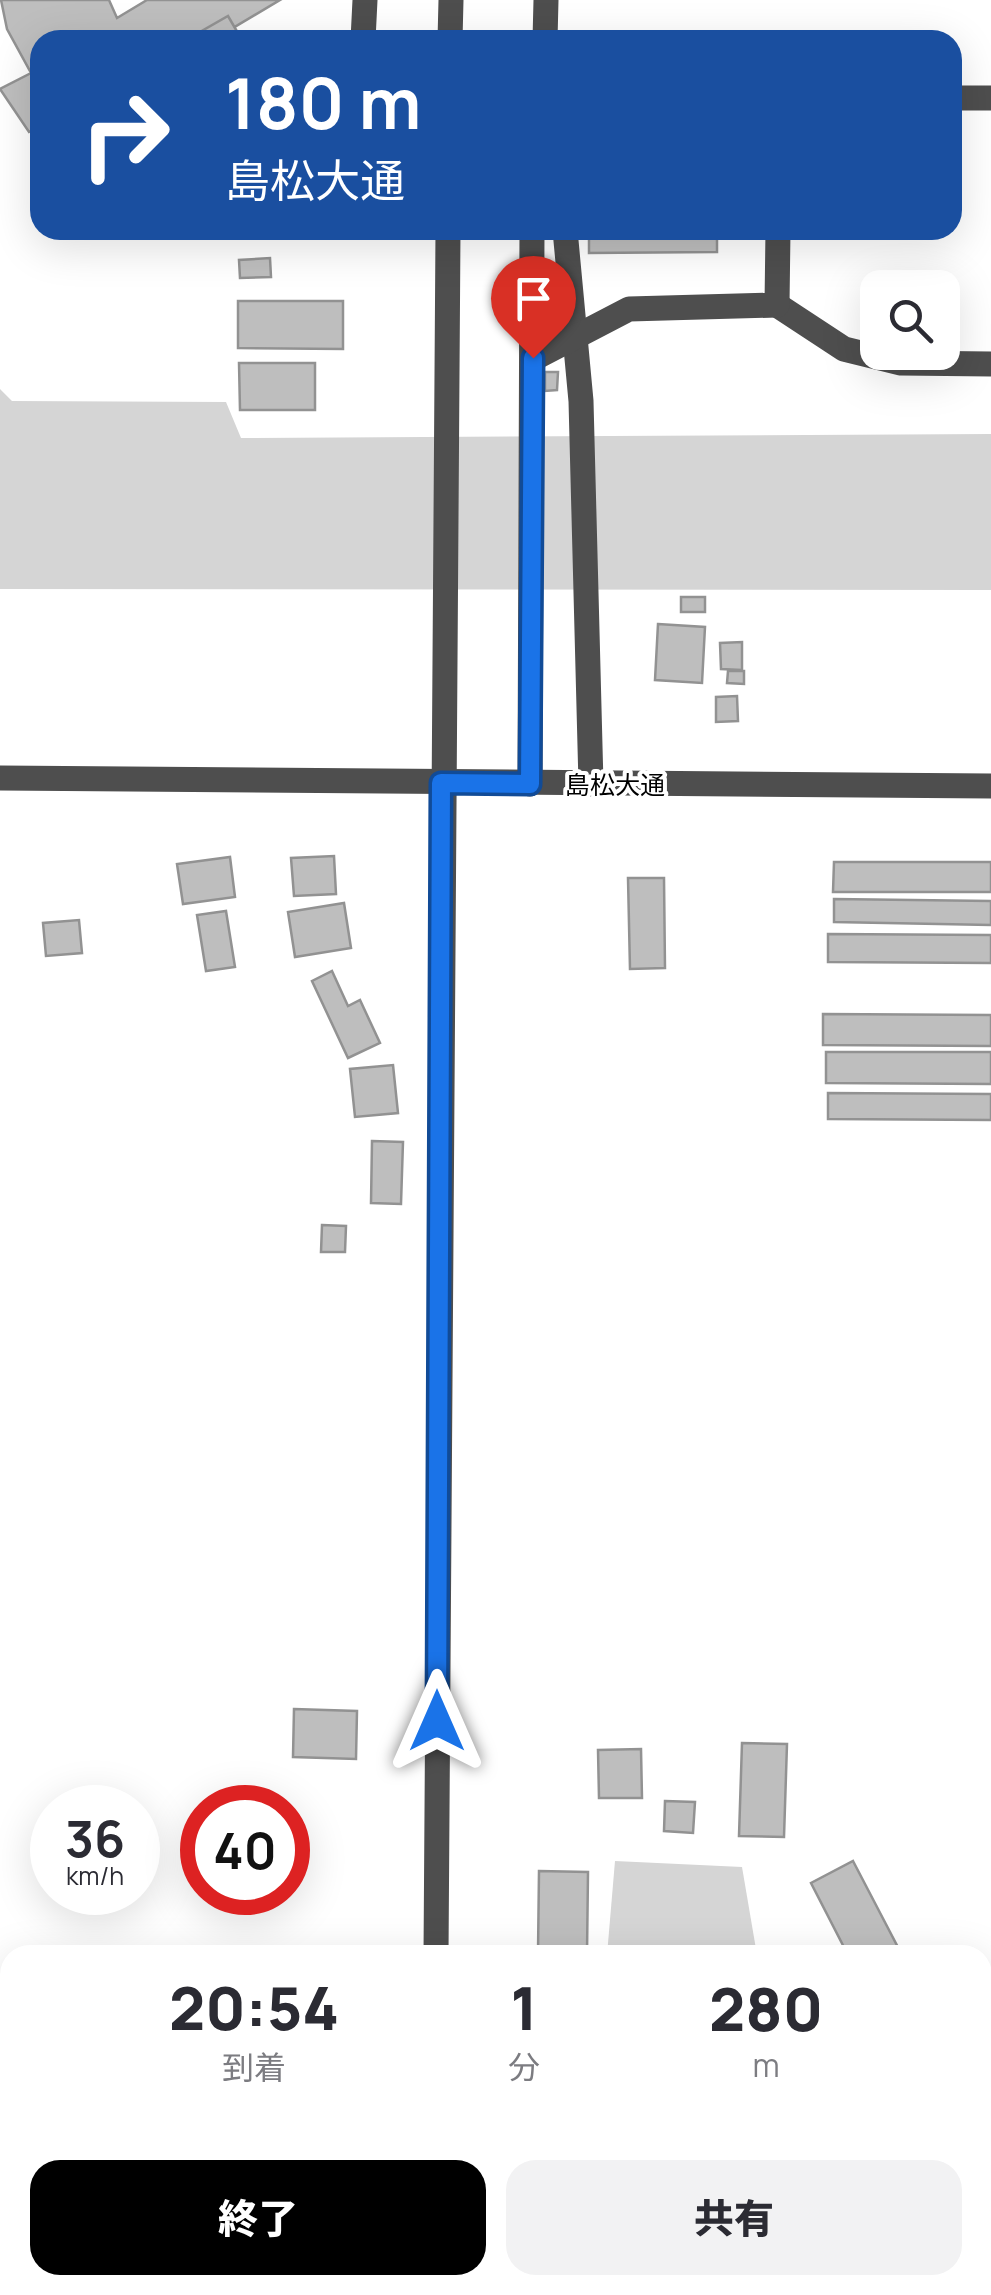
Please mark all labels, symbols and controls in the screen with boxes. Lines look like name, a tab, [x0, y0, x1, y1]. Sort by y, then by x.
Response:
text: 180 m	[225, 54, 422, 150]
icon: right	[60, 70, 190, 200]
text: 島松大通	[225, 149, 405, 211]
pin	[491, 256, 576, 359]
map controls	[860, 270, 960, 370]
button: search	[860, 270, 960, 370]
icon: arrive	[506, 271, 561, 326]
street label: 島松大通	[565, 767, 665, 802]
position arrow	[385, 1669, 489, 1773]
speed limit sign: 40	[180, 1785, 310, 1915]
text: 36	[65, 1804, 125, 1872]
text: km/h	[66, 1858, 124, 1893]
text: 20:54	[169, 1966, 339, 2048]
text: 1	[511, 1966, 538, 2048]
text: 280	[709, 1967, 823, 2049]
text: m	[752, 2043, 780, 2087]
text: 到着	[222, 2045, 286, 2089]
text: 分	[508, 2045, 540, 2089]
button: 終了	[30, 2160, 486, 2275]
button: 共有	[506, 2160, 962, 2275]

